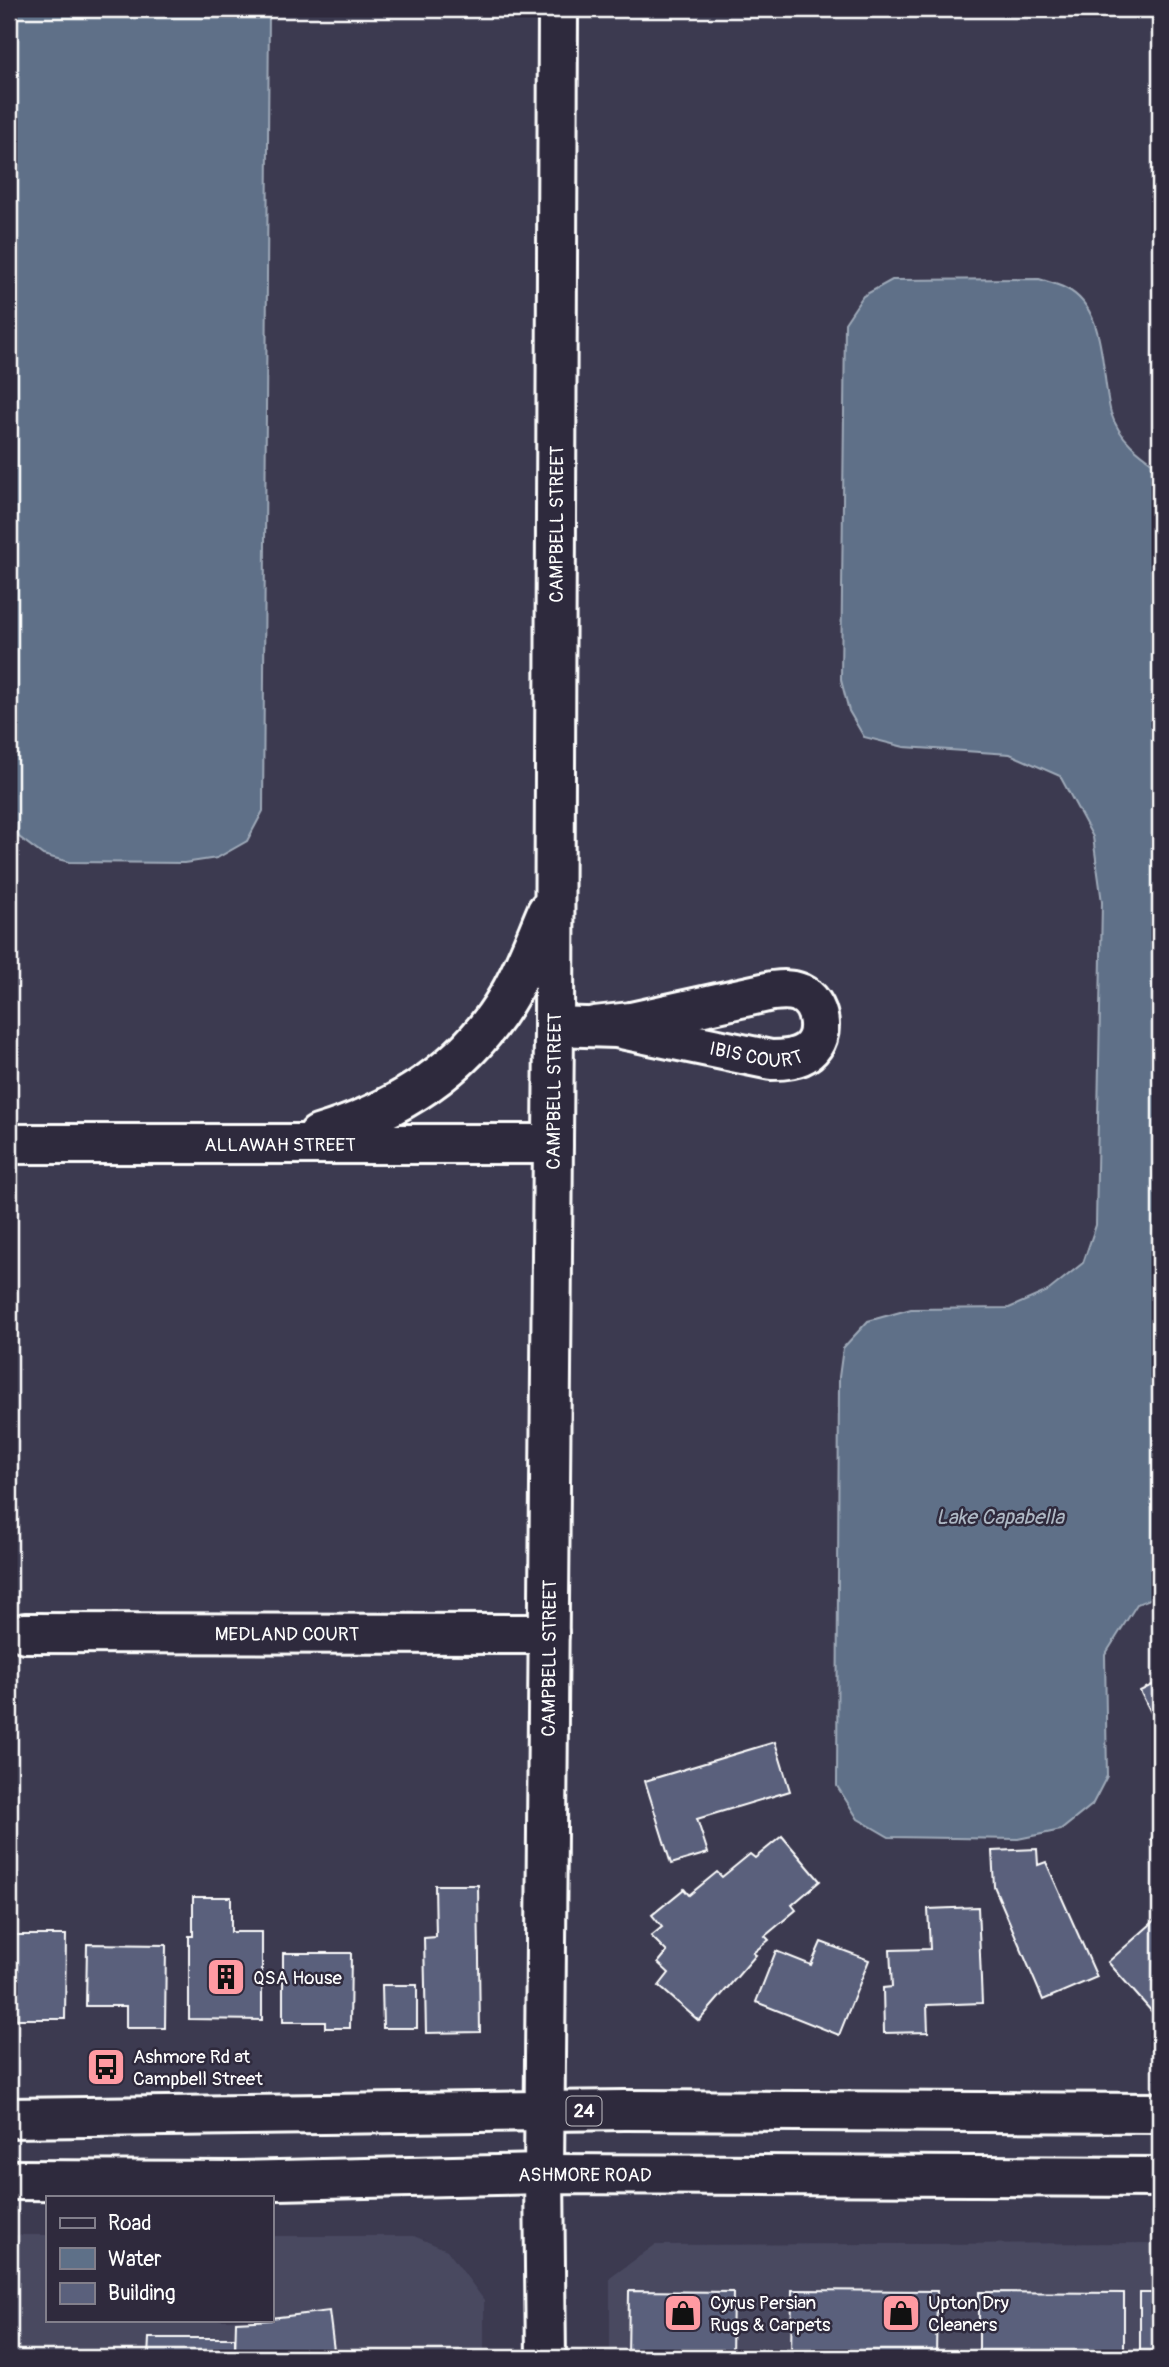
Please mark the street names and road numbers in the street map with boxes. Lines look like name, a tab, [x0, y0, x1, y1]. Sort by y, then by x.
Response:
street label: CAMPBELL STREET	[545, 445, 569, 603]
street label: CAMPBELL STREET	[542, 1012, 567, 1170]
street label: IBIS COURT	[707, 1037, 806, 1073]
street label: ALLAWAH STREET	[204, 1133, 356, 1157]
street label: CAMPBELL STREET	[537, 1579, 562, 1737]
street label: MEDLAND COURT	[215, 1622, 359, 1647]
road number: 24	[566, 2096, 602, 2126]
street label: ASHMORE ROAD	[518, 2163, 652, 2188]

